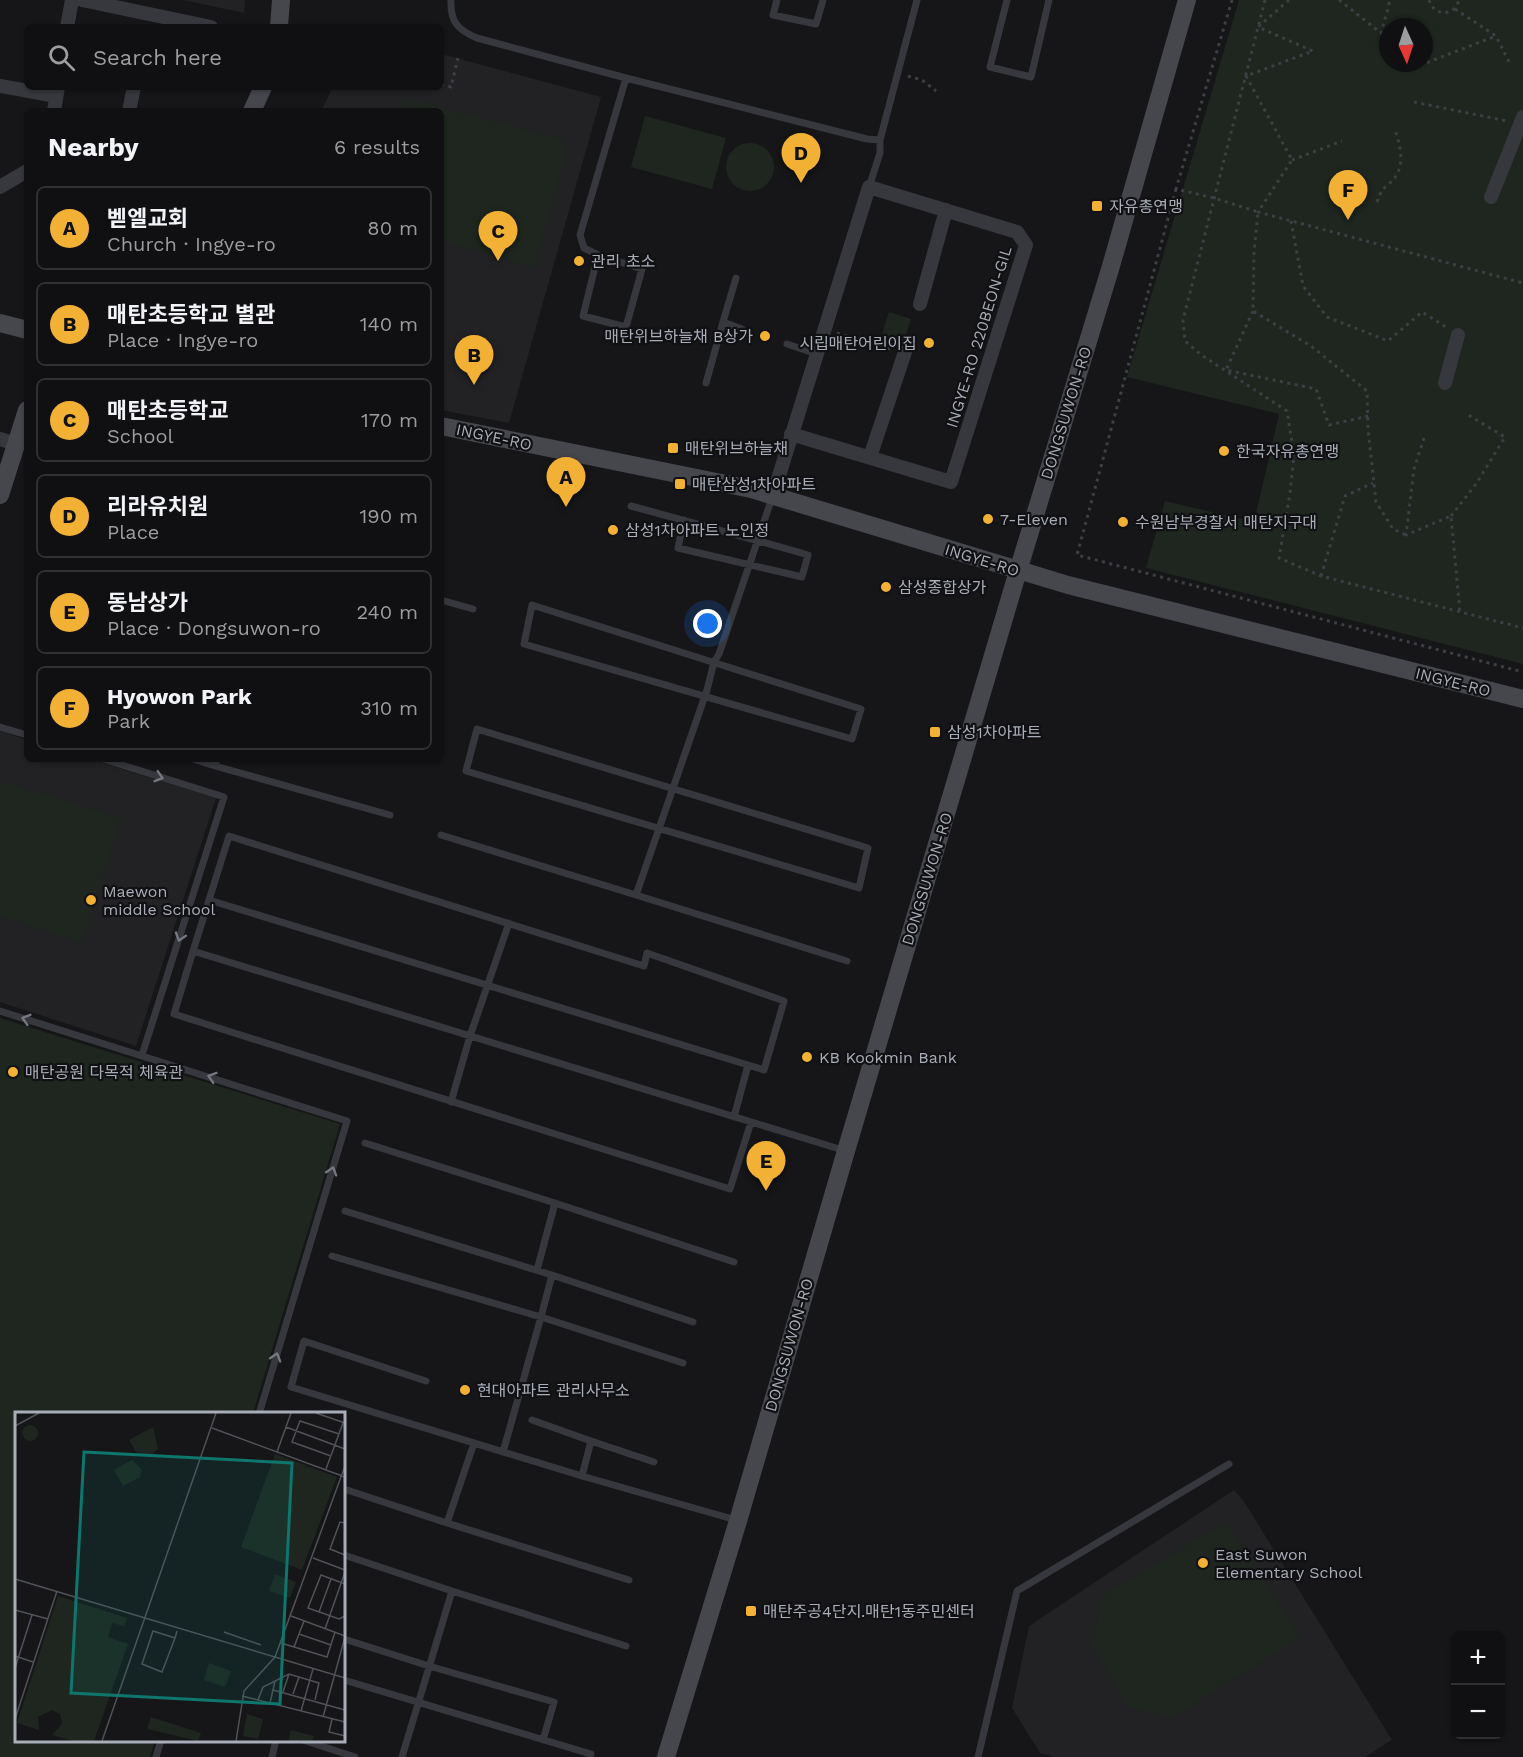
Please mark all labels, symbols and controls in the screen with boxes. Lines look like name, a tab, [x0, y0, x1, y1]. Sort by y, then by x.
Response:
north arrow	[1379, 18, 1433, 72]
search box	[24, 24, 444, 90]
icon: search	[45, 41, 78, 74]
text: Search here	[93, 45, 222, 70]
text: Nearby	[48, 132, 139, 162]
pin: D	[782, 134, 820, 183]
text: 6 results	[334, 135, 420, 159]
pin: F	[1328, 170, 1368, 220]
place label: 자유총연맹	[1109, 197, 1183, 216]
marker: 자유총연맹	[1090, 199, 1104, 213]
text: 벧엘교회	[107, 206, 188, 231]
pin: C	[478, 212, 518, 261]
text: A	[63, 216, 76, 240]
text: 80 m	[367, 216, 418, 240]
text: Church · Ingye-ro	[107, 232, 276, 256]
street label: INGYE-RO 220BEON-GIL	[942, 243, 1016, 430]
place label: 관리 초소	[591, 252, 655, 271]
marker: 관리 초소	[572, 254, 586, 268]
text: 매탄초등학교 별관	[107, 302, 275, 327]
text: B	[63, 312, 76, 336]
text: 140 m	[360, 312, 418, 336]
place label: 매탄위브하늘채 B상가	[605, 327, 753, 346]
text: Place · Ingye-ro	[107, 328, 258, 352]
marker: 매탄위브하늘채 B상가	[758, 329, 772, 343]
place label: 시립매탄어린이집	[799, 334, 917, 353]
pin: B	[454, 336, 494, 385]
marker: 시립매탄어린이집	[922, 336, 936, 350]
street label: DONGSUWON-RO	[1037, 344, 1095, 482]
text: 매탄초등학교	[107, 398, 228, 423]
text: C	[63, 408, 76, 432]
text: 170 m	[361, 408, 418, 432]
street label: INGYE-RO	[454, 420, 534, 454]
text: School	[107, 424, 174, 448]
place label: 매탄위브하늘채	[685, 439, 788, 458]
marker: 매탄위브하늘채	[666, 441, 680, 455]
place label: 한국자유총연맹	[1236, 442, 1339, 461]
marker: 한국자유총연맹	[1217, 444, 1231, 458]
pin: A	[546, 458, 586, 507]
place label: 매탄삼성1차아파트	[692, 475, 816, 494]
marker: 매탄삼성1차아파트	[673, 477, 687, 491]
text: 리라유치원	[107, 494, 208, 519]
text: D	[62, 504, 77, 528]
text: 190 m	[360, 504, 418, 528]
place label: 7-Eleven	[1000, 510, 1068, 529]
marker: 7-Eleven	[981, 512, 995, 526]
place label: 수원남부경찰서 매탄지구대	[1135, 513, 1317, 532]
marker: 수원남부경찰서 매탄지구대	[1116, 515, 1130, 529]
text: Place	[107, 520, 159, 544]
place label: 삼성1차아파트 노인정	[625, 521, 769, 540]
marker: 삼성1차아파트 노인정	[606, 523, 620, 537]
street label: INGYE-RO	[942, 540, 1022, 580]
place label: 삼성종합상가	[898, 578, 987, 597]
marker: 삼성종합상가	[879, 580, 893, 594]
text: 동남상가	[107, 590, 188, 615]
text: E	[63, 600, 76, 624]
text: 240 m	[356, 600, 418, 624]
your location	[693, 609, 722, 638]
text: Place · Dongsuwon-ro	[107, 616, 321, 640]
street label: INGYE-RO	[1413, 663, 1493, 701]
text: Hyowon Park	[107, 684, 252, 709]
text: F	[63, 696, 76, 720]
text: 310 m	[360, 696, 418, 720]
text: Park	[107, 709, 150, 733]
place label: 삼성1차아파트	[947, 723, 1042, 742]
marker: 삼성1차아파트	[928, 725, 942, 739]
one-way arrow	[153, 769, 164, 782]
street label: DONGSUWON-RO	[898, 810, 956, 948]
place label: Maewon middle School	[103, 882, 215, 919]
marker: Maewon middle School	[84, 893, 98, 907]
one-way arrow	[175, 931, 187, 942]
one-way arrow	[21, 1013, 32, 1026]
place label: KB Kookmin Bank	[819, 1048, 957, 1067]
marker: KB Kookmin Bank	[800, 1050, 814, 1064]
place label: 매탄공원 다목적 체육관	[25, 1063, 183, 1082]
marker: 매탄공원 다목적 체육관	[6, 1065, 20, 1079]
one-way arrow	[207, 1072, 218, 1084]
pin: E	[746, 1142, 786, 1191]
one-way arrow	[325, 1166, 337, 1177]
street label: DONGSUWON-RO	[761, 1276, 817, 1414]
one-way arrow	[269, 1353, 281, 1363]
place label: 현대아파트 관리사무소	[477, 1381, 630, 1400]
marker: 현대아파트 관리사무소	[458, 1383, 472, 1397]
inset map	[15, 1412, 345, 1742]
place label: East Suwon Elementary School	[1215, 1545, 1363, 1582]
marker: East Suwon Elementary School	[1196, 1556, 1210, 1570]
place label: 매탄주공4단지.매탄1동주민센터	[763, 1602, 975, 1621]
marker: 매탄주공4단지.매탄1동주민센터	[744, 1604, 758, 1618]
map controls	[1451, 1631, 1505, 1739]
button: +	[1451, 1631, 1505, 1685]
button: −	[1451, 1685, 1505, 1739]

